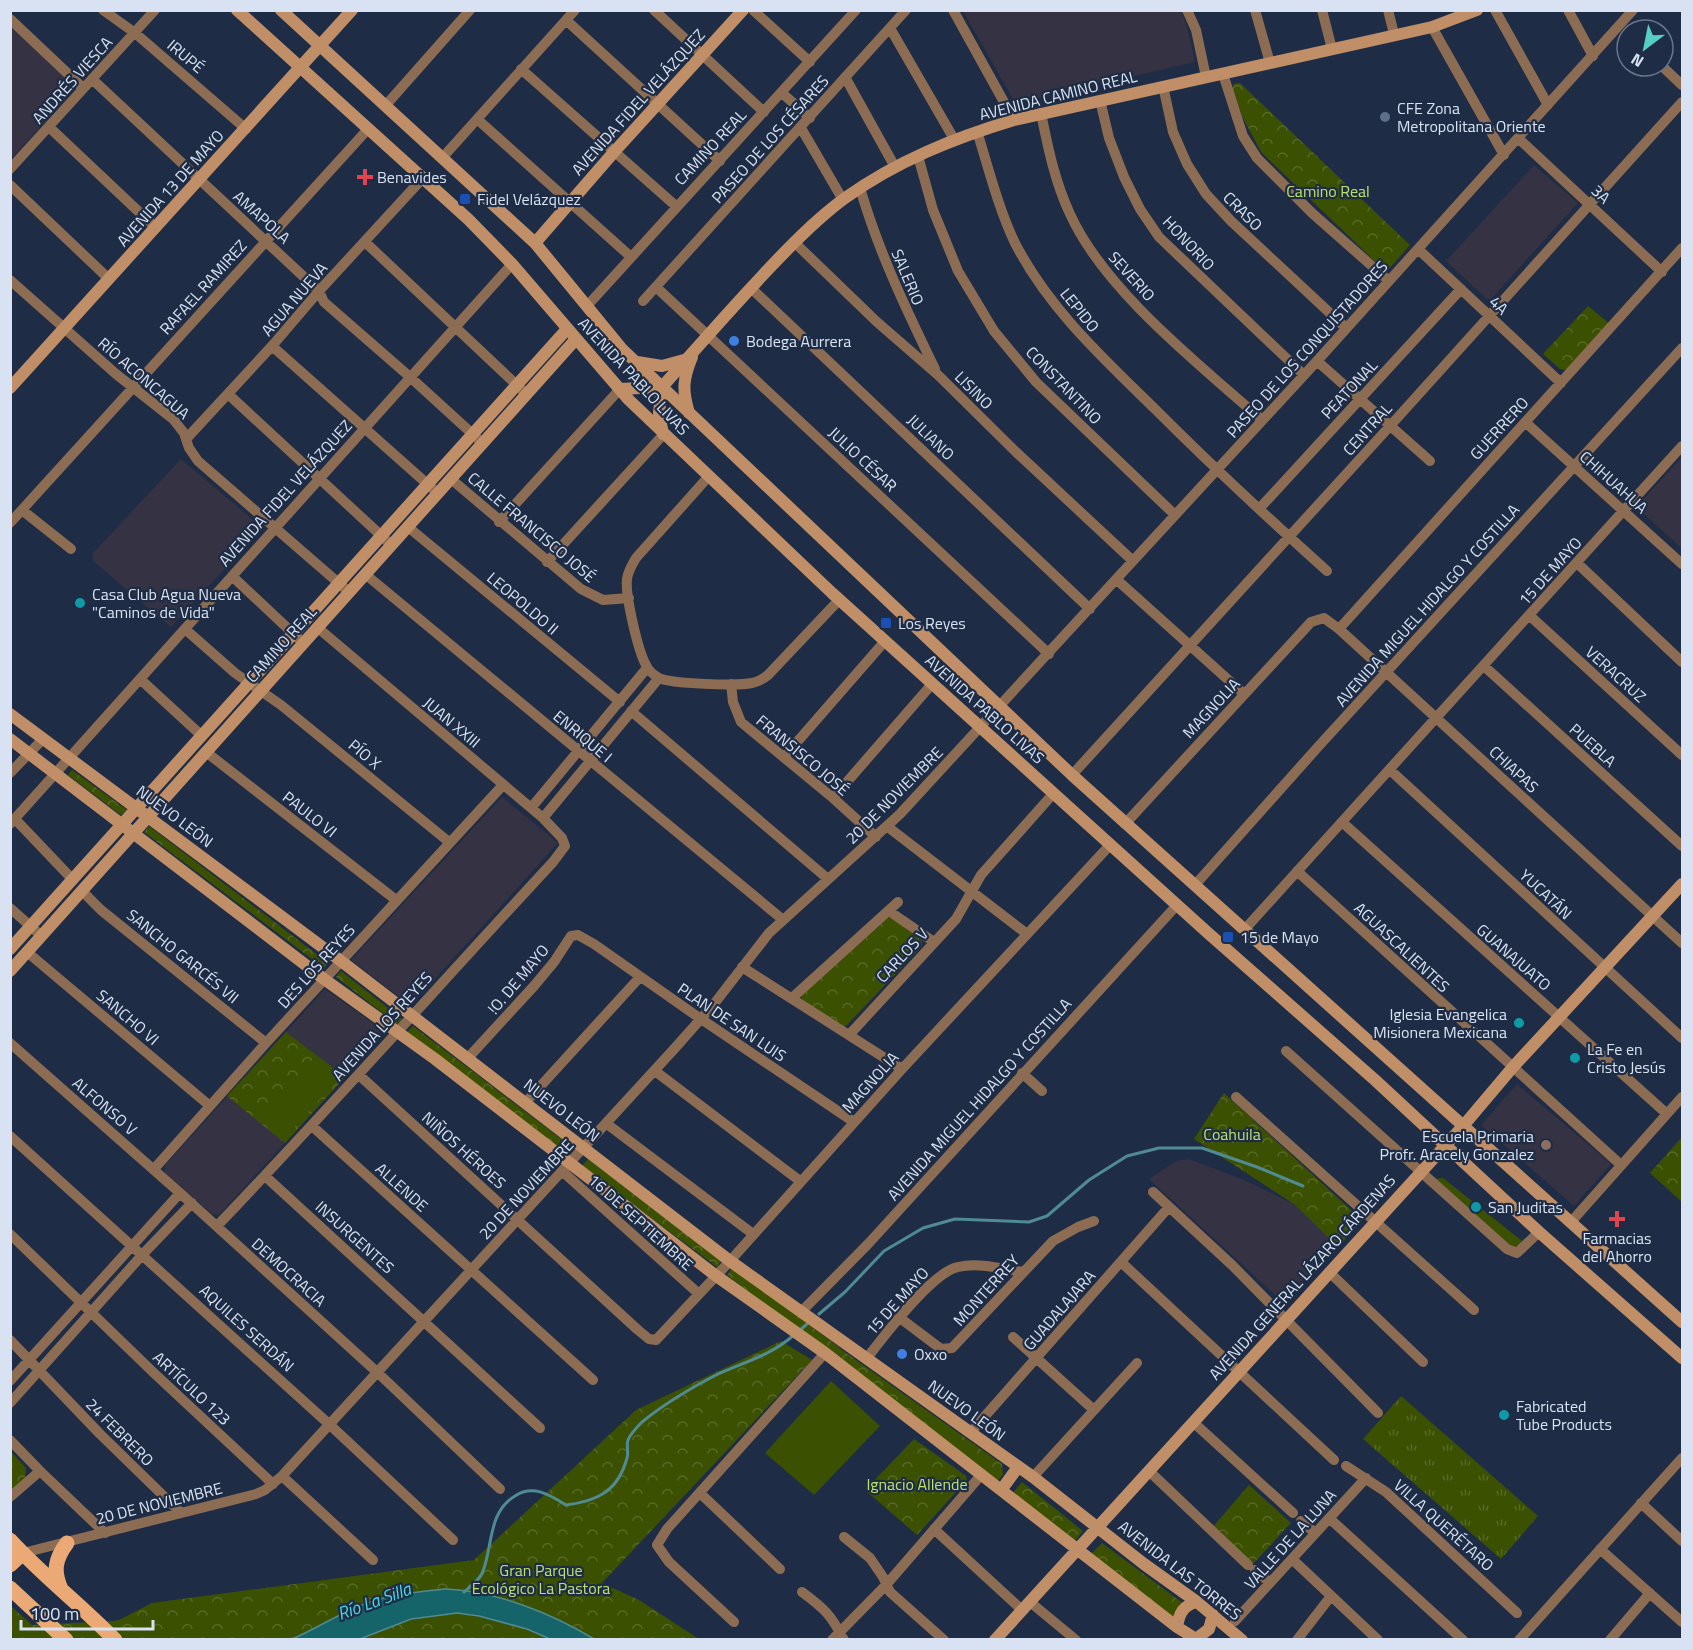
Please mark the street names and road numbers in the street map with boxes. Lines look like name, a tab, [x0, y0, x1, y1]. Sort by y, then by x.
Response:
street label: AVENIDA FIDEL VELÁZQUEZ	[566, 23, 710, 181]
street label: ANDRÉS VIESCA	[26, 31, 118, 129]
street label: IRUPÉ	[162, 33, 210, 79]
street label: AVENIDA CAMINO REAL	[977, 64, 1140, 126]
street label: PASEO DE LOS CÉSARES	[706, 69, 834, 209]
street label: CAMINO REAL	[668, 103, 752, 190]
street label: AVENIDA 13 DE MAYO	[111, 124, 229, 252]
street label: 3A	[1586, 179, 1616, 209]
street label: AMAPOLA	[228, 185, 296, 250]
street label: CRASO	[1218, 186, 1268, 236]
street label: HONORIO	[1157, 210, 1221, 276]
street label: RAFAEL RAMIREZ	[154, 234, 252, 340]
street label: SALERIO	[885, 245, 931, 309]
street label: SEVERIO	[1103, 246, 1161, 306]
street label: PASEO DE LOS CONQUISTADORES	[1221, 255, 1393, 443]
street label: AGUA NUEVA	[255, 257, 333, 341]
street label: LEPIDO	[1055, 283, 1105, 337]
street label: 4A	[1484, 290, 1514, 320]
street label: AVENIDA PABLO LIVAS	[573, 312, 695, 440]
street label: RÍO ACONCAGUA	[93, 331, 196, 425]
street label: CONSTANTINO	[1021, 341, 1107, 429]
street label: PEATONAL	[1315, 354, 1383, 424]
street label: LISINO	[949, 365, 999, 415]
street label: GUERRERO	[1464, 391, 1534, 465]
street label: CENTRAL	[1337, 397, 1397, 461]
street label: JULIANO	[902, 408, 960, 466]
street label: AVENIDA FIDEL VELÁZQUEZ	[213, 414, 357, 572]
street label: JULIO CÉSAR	[823, 421, 903, 497]
street label: CHIHUAHUA	[1575, 445, 1654, 519]
street label: CALLE FRANCISCO JOSÉ	[463, 466, 602, 588]
street label: AVENIDA MIGUEL HIDALGO Y COSTILLA	[1329, 498, 1525, 712]
street label: 15 DE MAYO	[1513, 531, 1587, 611]
street label: LEOPOLDO II	[482, 566, 564, 640]
street label: CAMINO REAL	[240, 600, 322, 688]
street label: VERACRUZ	[1580, 640, 1652, 708]
street label: AVENIDA PABLO LIVAS	[920, 649, 1050, 769]
street label: MAGNOLIA	[1177, 672, 1246, 744]
street label: JUAN XXIII	[418, 691, 486, 753]
street label: ENRIQUE I	[548, 704, 618, 768]
street label: FRANSISCO JOSÉ	[751, 709, 855, 801]
street label: PUEBLA	[1564, 717, 1622, 773]
street label: PÍO X	[343, 733, 387, 775]
street label: CHIAPAS	[1484, 740, 1544, 798]
street label: 20 DE NOVIEMBRE	[840, 741, 948, 849]
street label: NUEVO LEÓN	[131, 779, 219, 853]
street label: PAULO VI	[278, 785, 342, 843]
street label: YUCATÁN	[1514, 863, 1578, 925]
street label: AGUASCALIENTES	[1349, 896, 1455, 998]
street label: SANCHO GARCÉS VII	[122, 903, 244, 1009]
street label: GUANAJUATO	[1471, 918, 1557, 996]
street label: DES LOS REYES	[272, 919, 360, 1013]
street label: CARLOS V	[870, 922, 934, 988]
street label: !O. DE MAYO	[482, 939, 554, 1019]
street label: AVENIDA LOS REYES	[326, 966, 438, 1086]
street label: PLAN DE SAN LUIS	[673, 977, 791, 1067]
street label: SANCHO VI	[91, 983, 165, 1051]
street label: AVENIDA MIGUEL HIDALGO Y COSTILLA	[881, 992, 1077, 1206]
street label: MAGNOLIA	[836, 1046, 904, 1118]
street label: ALFONSO V	[67, 1071, 143, 1141]
street label: NUEVO LEÓN	[519, 1073, 605, 1147]
street label: NIÑOS HÉROES	[417, 1106, 511, 1194]
street label: 20 DE NOVIEMBRE	[473, 1133, 579, 1245]
street label: ALLENDE	[370, 1157, 434, 1217]
street label: 16 DE SEPTIEMBRE	[583, 1168, 699, 1276]
street label: AVENIDA GENERAL LÁZARO CÁRDENAS	[1203, 1169, 1401, 1385]
street label: INSURGENTES	[310, 1195, 400, 1279]
street label: DEMOCRACIA	[246, 1232, 332, 1312]
street label: MONTERREY	[947, 1249, 1025, 1331]
street label: 15 DE MAYO	[860, 1261, 934, 1341]
street label: GUADALAJARA	[1017, 1264, 1101, 1356]
street label: AQUILES SERDÁN	[194, 1279, 300, 1377]
street label: ARTÍCULO 123	[148, 1345, 236, 1431]
street label: NUEVO LEÓN	[923, 1374, 1011, 1446]
street label: 24 FEBRERO	[81, 1393, 159, 1471]
street label: VILLA QUERÉTARO	[1389, 1473, 1499, 1577]
street label: 20 DE NOVIEMBRE	[93, 1476, 225, 1530]
street label: VALLE DE LA LUNA	[1238, 1483, 1342, 1594]
street label: AVENIDA LAS TORRES	[1113, 1514, 1247, 1626]

